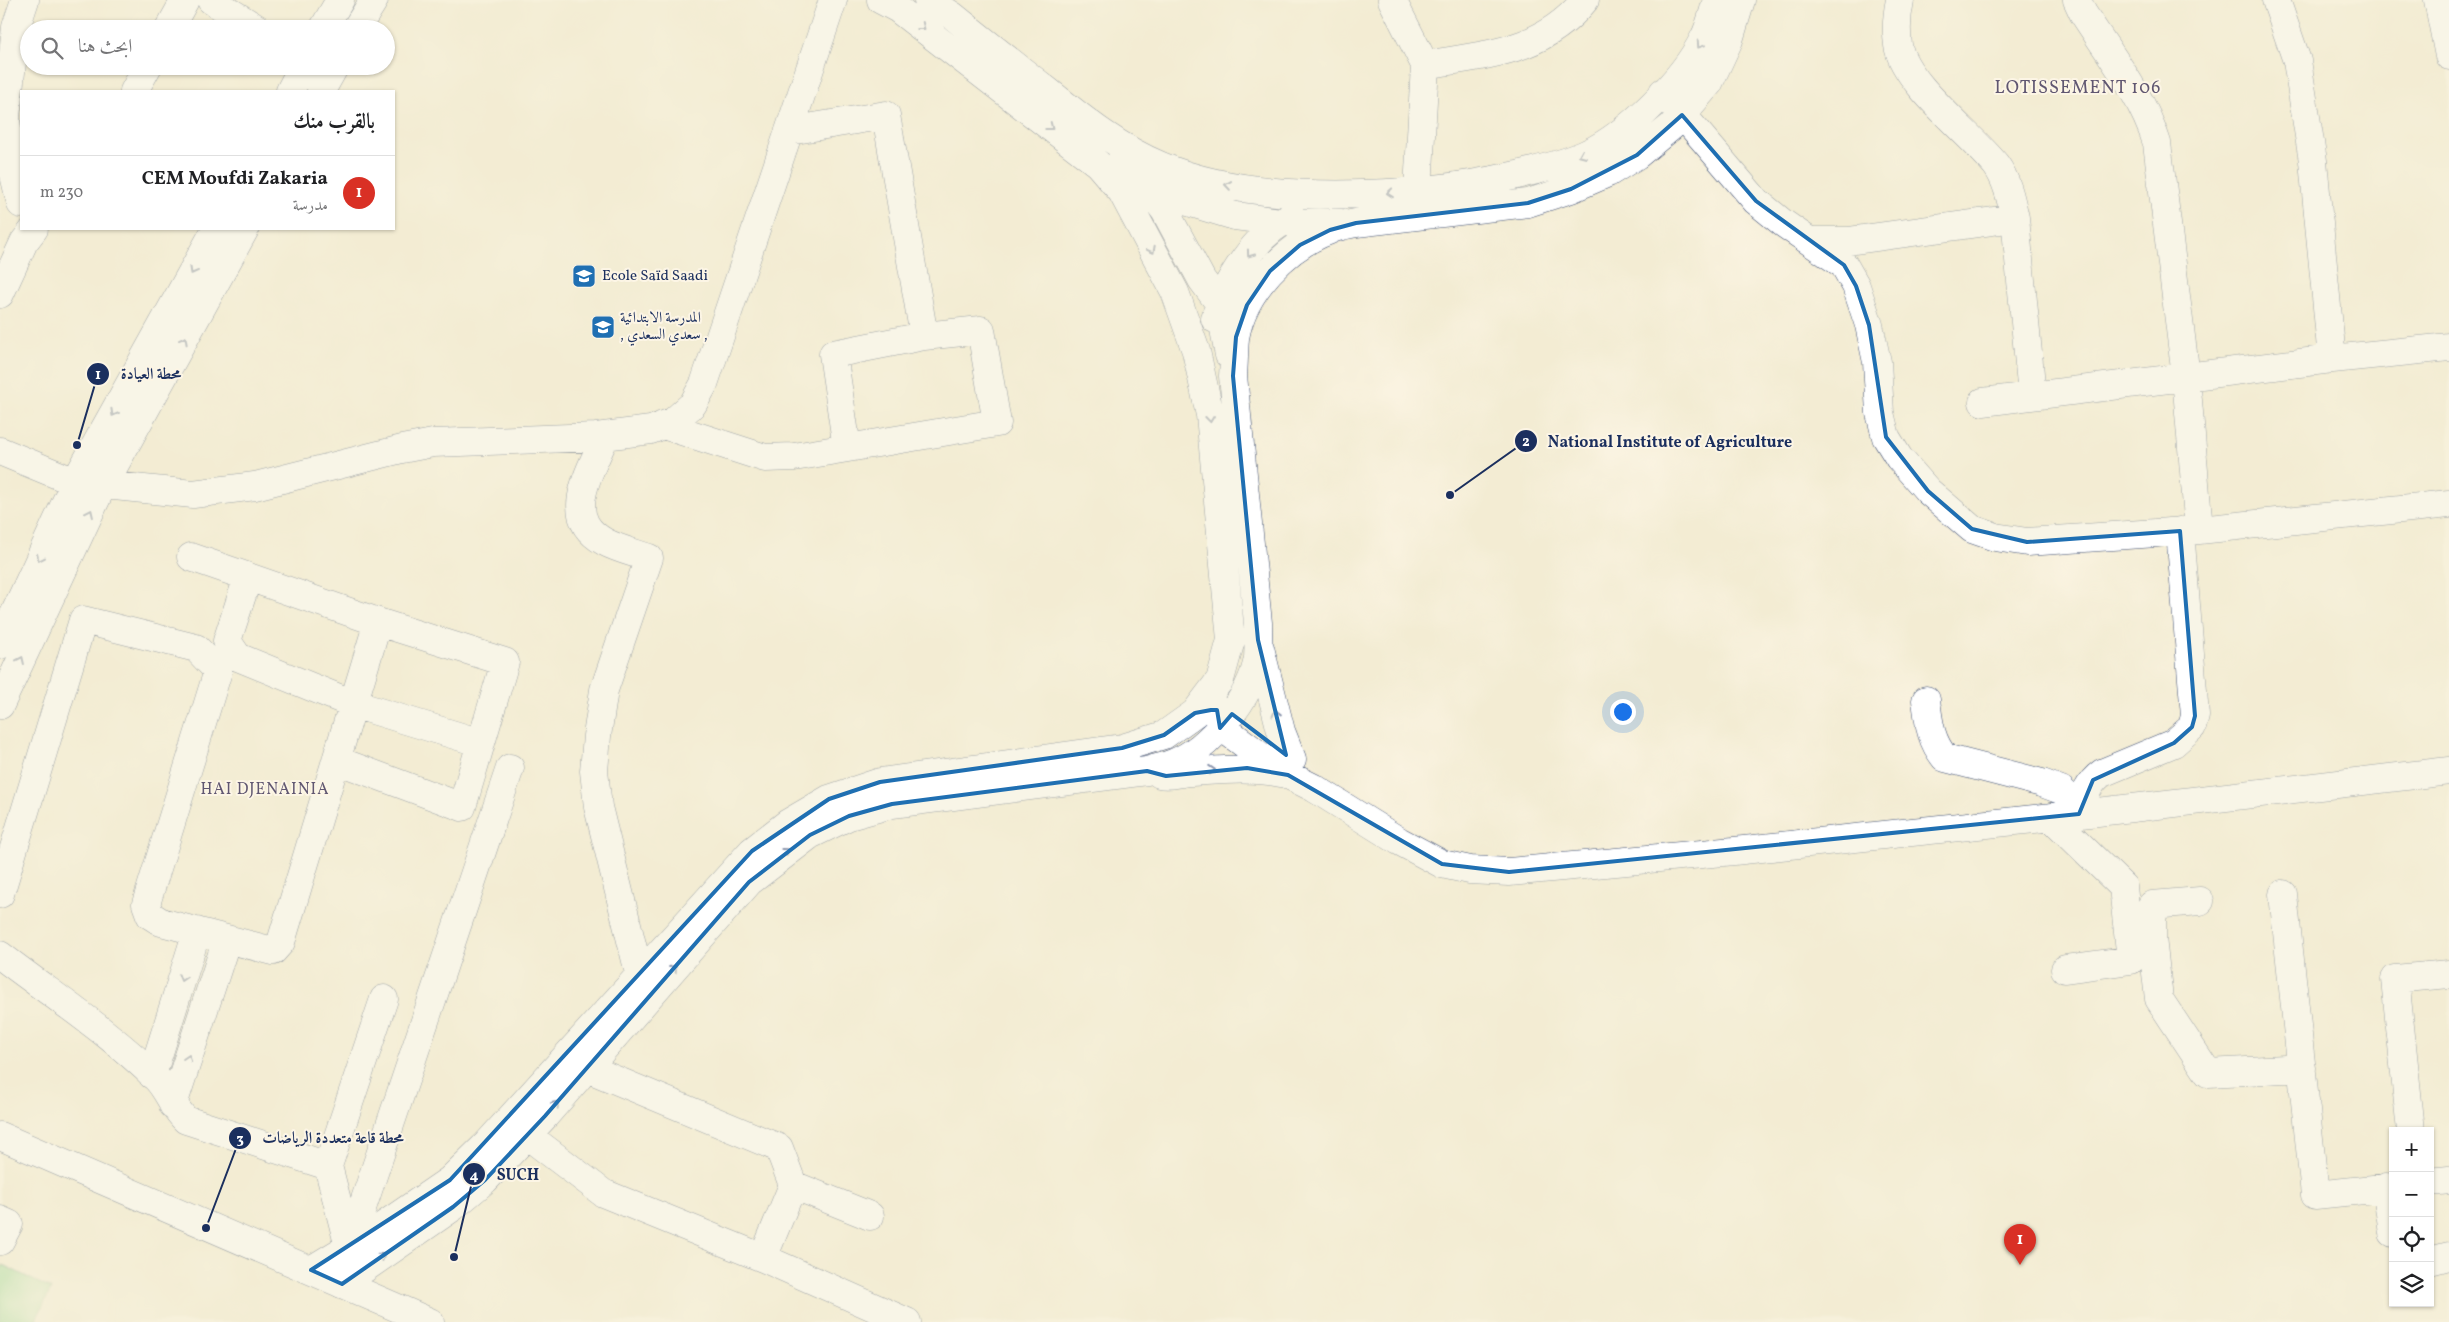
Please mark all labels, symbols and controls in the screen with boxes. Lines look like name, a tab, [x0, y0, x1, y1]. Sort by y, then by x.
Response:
search box	[20, 20, 395, 75]
one-way arrow	[916, 22, 925, 30]
icon: search	[38, 34, 66, 62]
text: ابحث هنا	[78, 34, 132, 60]
one-way arrow	[1696, 40, 1706, 49]
district label: LOTISSEMENT 106	[1995, 76, 2161, 101]
text: بالقرب منك	[293, 108, 375, 137]
one-way arrow	[1044, 121, 1053, 129]
one-way arrow	[1578, 148, 1587, 159]
text: CEM Moufdi Zakaria	[142, 166, 328, 192]
one-way arrow	[1223, 180, 1232, 190]
text: 230 m	[40, 182, 83, 204]
text: 1	[356, 182, 362, 204]
one-way arrow	[1385, 187, 1393, 198]
text: مدرسة	[293, 195, 328, 217]
one-way arrow	[1146, 244, 1156, 253]
one-way arrow	[1247, 248, 1255, 257]
school or university icon: Ecole Saïd Saadi	[571, 263, 597, 289]
one-way arrow	[189, 266, 199, 275]
place label: Ecole Saïd Saadi	[602, 266, 708, 287]
place label: المدرسة الابتدائية , سعدي السعدي ,	[620, 308, 708, 346]
school or university icon: المدرسة الابتدائية , سعدي السعدي ,	[590, 314, 616, 340]
one-way arrow	[178, 336, 188, 345]
callout: محطة العيادة	[86, 358, 191, 389]
text: محطة العيادة	[121, 364, 182, 386]
text: 1	[95, 365, 101, 386]
one-way arrow	[110, 408, 120, 417]
one-way arrow	[1204, 415, 1215, 423]
callout: National Institute of Agriculture	[1514, 426, 1802, 457]
text: 2	[1522, 432, 1530, 453]
text: National Institute of Agriculture	[1548, 432, 1792, 454]
one-way arrow	[83, 509, 94, 518]
one-way arrow	[36, 553, 47, 562]
one-way arrow	[15, 657, 25, 666]
your location	[1610, 699, 1636, 725]
one-way arrow	[1271, 709, 1282, 718]
one-way arrow	[1208, 765, 1216, 776]
district label: HAI DJENAINIA	[200, 779, 330, 801]
one-way arrow	[781, 848, 790, 857]
one-way arrow	[668, 964, 677, 973]
one-way arrow	[178, 973, 188, 981]
one-way arrow	[182, 1054, 192, 1063]
one-way arrow	[550, 1100, 559, 1109]
callout: محطة قاعة متعددة الرياضات	[228, 1122, 414, 1153]
map controls	[2389, 1127, 2434, 1307]
button: +	[2389, 1127, 2434, 1172]
text: محطة قاعة متعددة الرياضات	[262, 1128, 404, 1150]
text: 3	[236, 1129, 244, 1150]
callout: SUCH	[461, 1159, 549, 1190]
text: SUCH	[497, 1165, 539, 1187]
text: 4	[469, 1166, 479, 1187]
button: −	[2389, 1172, 2434, 1217]
button: locate	[2389, 1217, 2434, 1262]
pin: 1	[2004, 1224, 2036, 1265]
one-way arrow	[376, 1253, 385, 1262]
button: layers	[2389, 1262, 2434, 1307]

